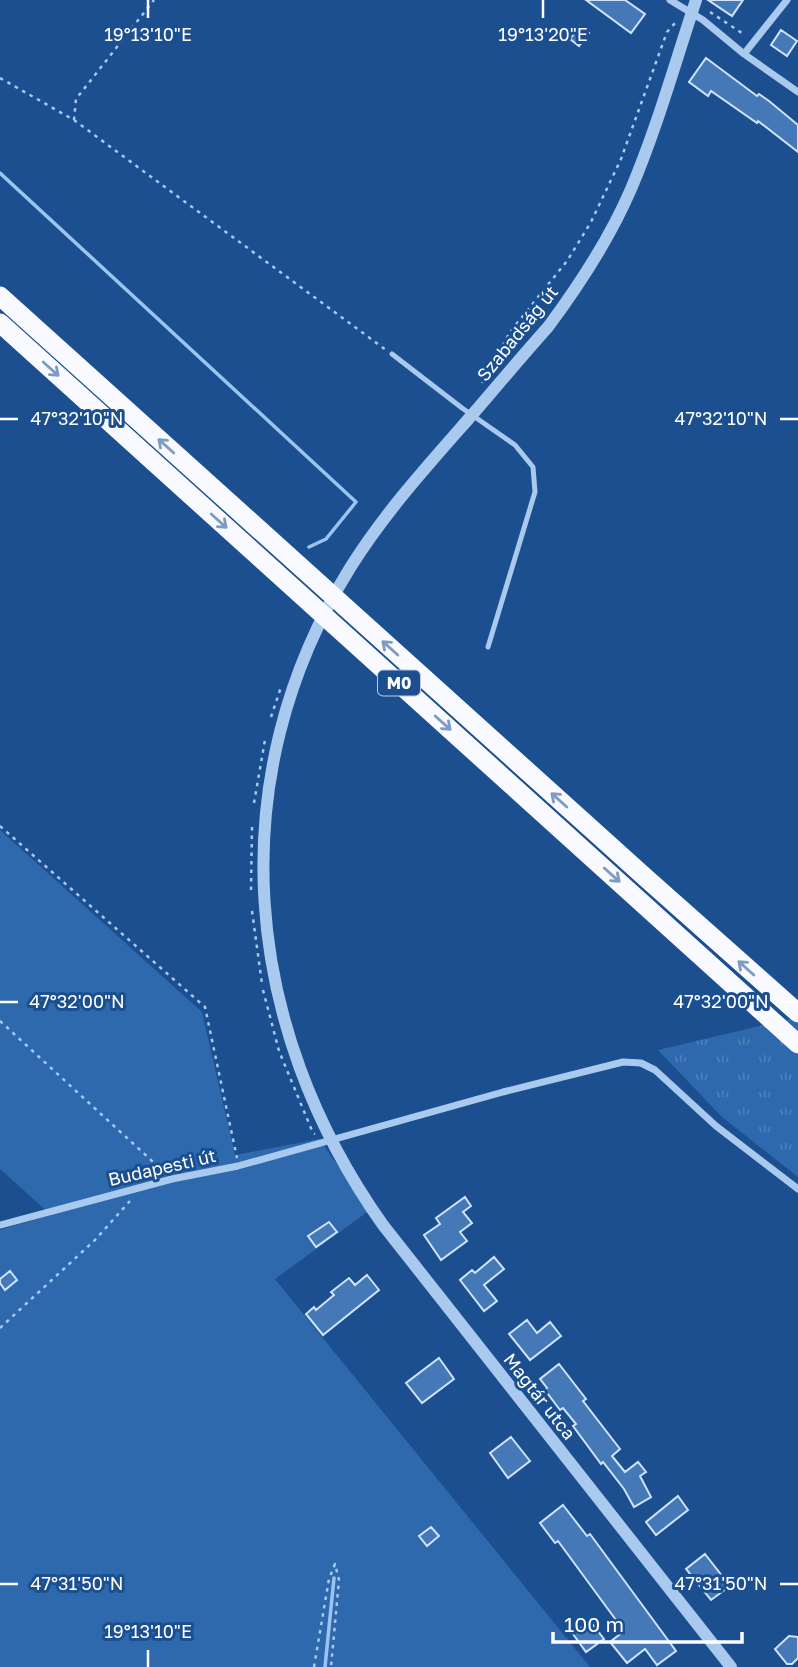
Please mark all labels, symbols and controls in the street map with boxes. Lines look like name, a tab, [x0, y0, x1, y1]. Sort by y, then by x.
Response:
text: 19°13'10"E	[104, 23, 192, 45]
text: 19°13'20"E	[498, 23, 588, 45]
street label: Szabadság út	[472, 281, 562, 385]
one-way arrow	[42, 360, 59, 377]
text: 47°32'10"N	[30, 407, 124, 429]
text: 47°32'10"N	[674, 407, 768, 429]
one-way arrow	[157, 438, 175, 454]
one-way arrow	[210, 513, 228, 529]
one-way arrow	[382, 639, 399, 656]
road number: M0	[378, 670, 420, 696]
one-way arrow	[434, 715, 452, 731]
one-way arrow	[550, 792, 568, 808]
one-way arrow	[603, 867, 620, 884]
one-way arrow	[737, 960, 755, 976]
text: 47°32'00"N	[29, 990, 125, 1012]
text: 47°32'00"N	[673, 990, 769, 1012]
street label: Budapesti út	[106, 1144, 218, 1190]
street label: Magtár utca	[499, 1348, 581, 1444]
text: 47°31'50"N	[30, 1572, 124, 1594]
text: 47°31'50"N	[674, 1572, 768, 1594]
scale bar	[553, 1600, 742, 1644]
text: 100 m	[564, 1611, 624, 1637]
text: 19°13'10"E	[104, 1620, 192, 1642]

